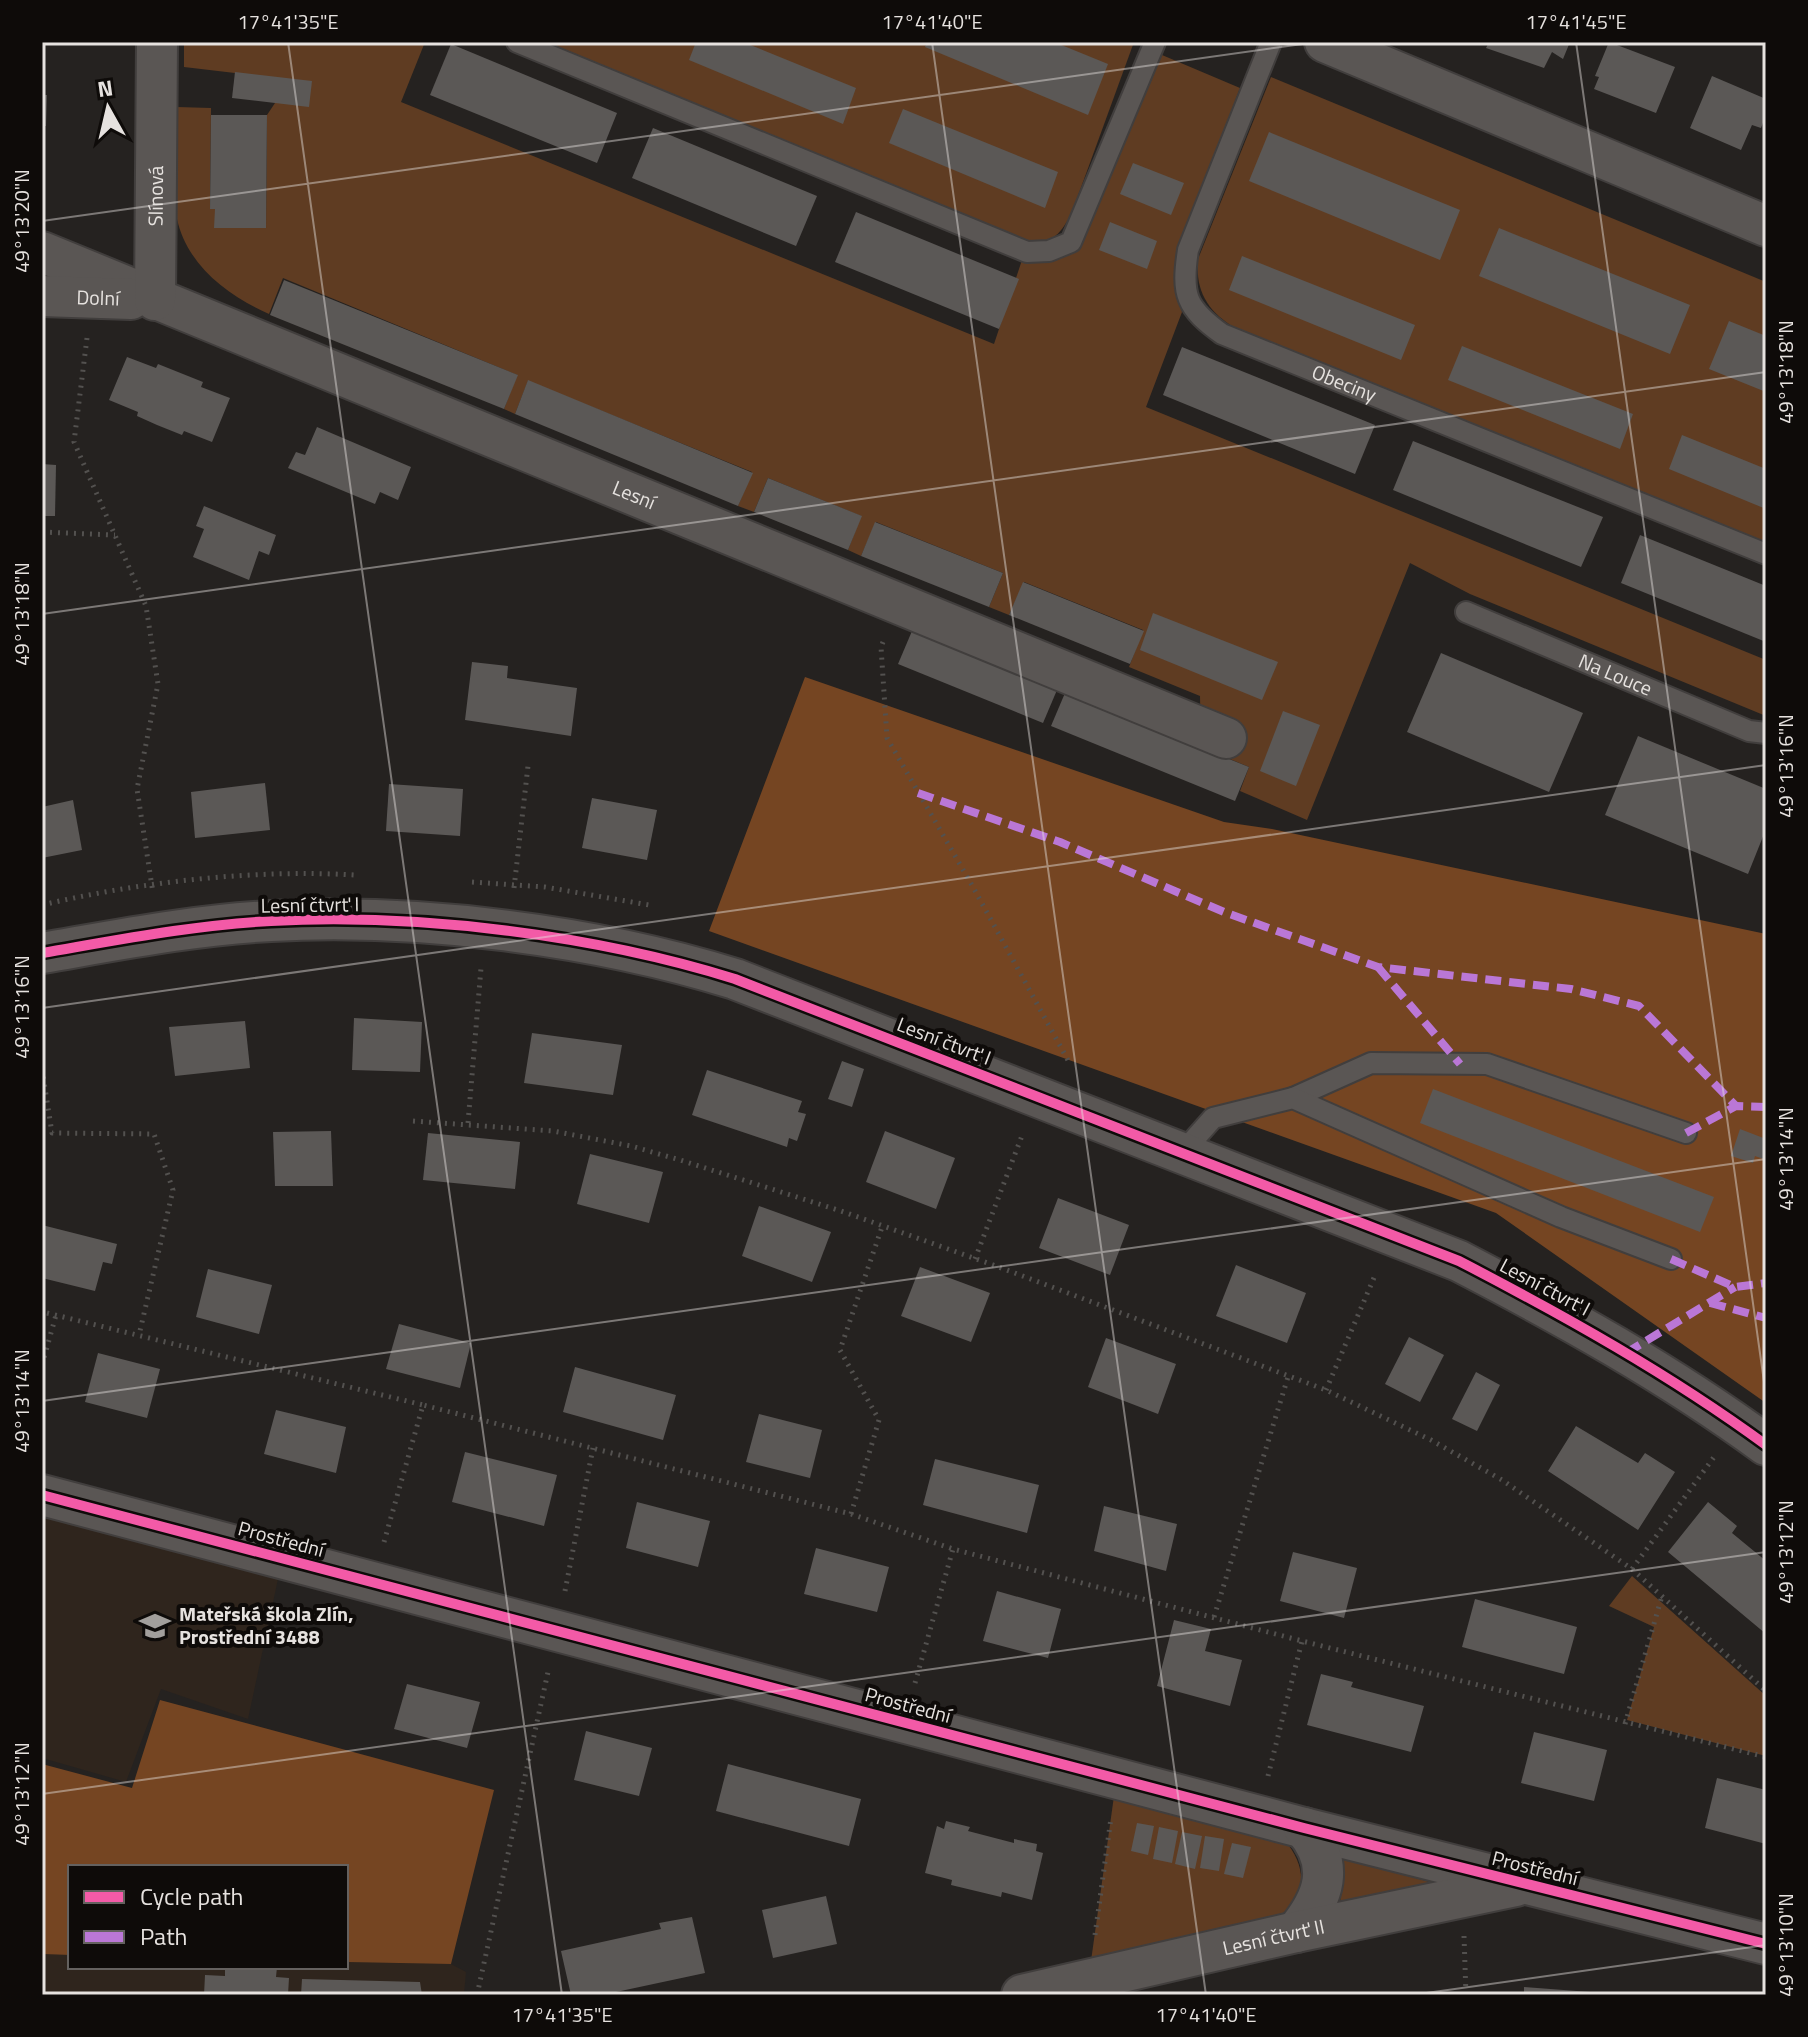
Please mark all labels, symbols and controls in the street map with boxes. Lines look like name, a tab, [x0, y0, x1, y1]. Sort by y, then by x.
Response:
text: 17°41'35"E	[237, 6, 339, 37]
text: 17°41'40"E	[881, 6, 983, 37]
text: 17°41'45"E	[1525, 6, 1627, 37]
north arrow	[68, 68, 148, 148]
text: N	[95, 70, 115, 106]
street label: Slínová	[140, 166, 171, 226]
text: 49°13'20"N	[6, 169, 37, 273]
street label: Dolní	[76, 281, 122, 314]
text: 49°13'18"N	[1770, 320, 1801, 424]
street label: Obeciny	[1307, 356, 1382, 410]
street label: Lesní	[608, 472, 662, 518]
text: 49°13'18"N	[6, 562, 37, 666]
street label: Na Louce	[1574, 645, 1657, 704]
text: 49°13'16"N	[1770, 714, 1801, 818]
street label: Lesní čtvrť I	[260, 888, 360, 921]
text: 49°13'16"N	[6, 955, 37, 1059]
street label: Lesní čtvrť I	[893, 1008, 996, 1073]
text: 49°13'14"N	[1770, 1107, 1801, 1211]
street label: Lesní čtvrť I	[1494, 1250, 1596, 1323]
text: 49°13'14"N	[6, 1349, 37, 1453]
text: 49°13'12"N	[1770, 1500, 1801, 1604]
street label: Prostřední	[235, 1512, 329, 1565]
place label: Mateřská škola Zlín, Prostřední 3488	[179, 1598, 353, 1652]
school or university icon: Mateřská škola Zlín, Prostřední 3488	[138, 1609, 172, 1643]
street label: Prostřední	[862, 1678, 956, 1731]
text: 49°13'12"N	[6, 1742, 37, 1846]
street label: Prostřední	[1489, 1842, 1583, 1894]
legend	[68, 1865, 348, 1969]
text: Cycle path	[140, 1878, 243, 1914]
text: 49°13'10"N	[1770, 1893, 1801, 1997]
street label: Lesní čtvrť II	[1219, 1910, 1327, 1963]
text: Path	[140, 1918, 187, 1954]
text: 17°41'35"E	[511, 1999, 613, 2030]
text: 17°41'40"E	[1155, 1999, 1257, 2030]

